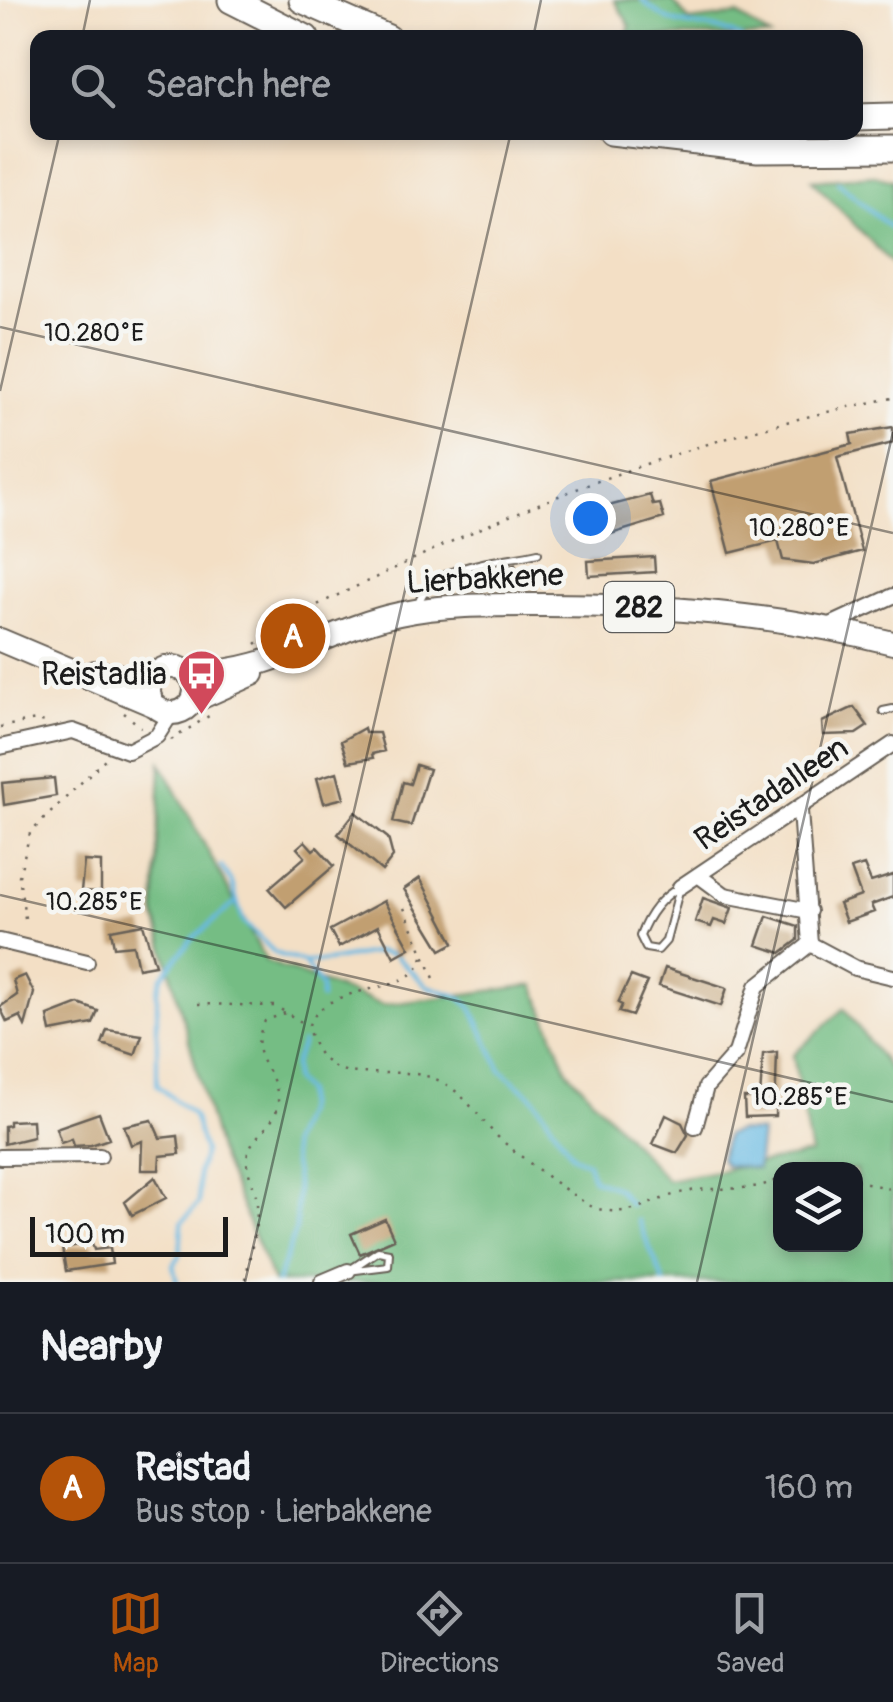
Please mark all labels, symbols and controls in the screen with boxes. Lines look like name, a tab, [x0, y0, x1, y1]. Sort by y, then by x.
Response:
search box	[30, 30, 863, 140]
icon: search	[65, 58, 120, 113]
text: Search here	[145, 61, 331, 109]
text: 10.280°E	[44, 318, 144, 349]
your location	[565, 493, 616, 544]
text: 10.280°E	[749, 513, 849, 544]
street label: Lierbakkene	[405, 555, 565, 603]
road number: 282	[604, 582, 674, 632]
pin: A	[260, 598, 326, 674]
bus stop icon: Reistadlia	[176, 648, 228, 716]
place label: Reistadlia	[41, 655, 167, 695]
street label: Reistadalleen	[687, 728, 856, 860]
text: 10.285°E	[46, 887, 142, 918]
text: 10.285°E	[751, 1082, 847, 1113]
map controls	[773, 1162, 863, 1252]
button: layers	[773, 1162, 863, 1252]
scale bar	[30, 1212, 228, 1256]
text: 100 m	[45, 1217, 125, 1252]
text: Nearby	[40, 1321, 162, 1373]
text: Reistad	[135, 1444, 251, 1492]
text: A	[62, 1468, 83, 1508]
text: 160 m	[765, 1468, 853, 1508]
text: Bus stop · Lierbakkene	[135, 1492, 432, 1532]
tab: Map	[108, 1586, 163, 1681]
tab: Directions	[380, 1586, 499, 1681]
tab: Saved	[715, 1586, 785, 1681]

